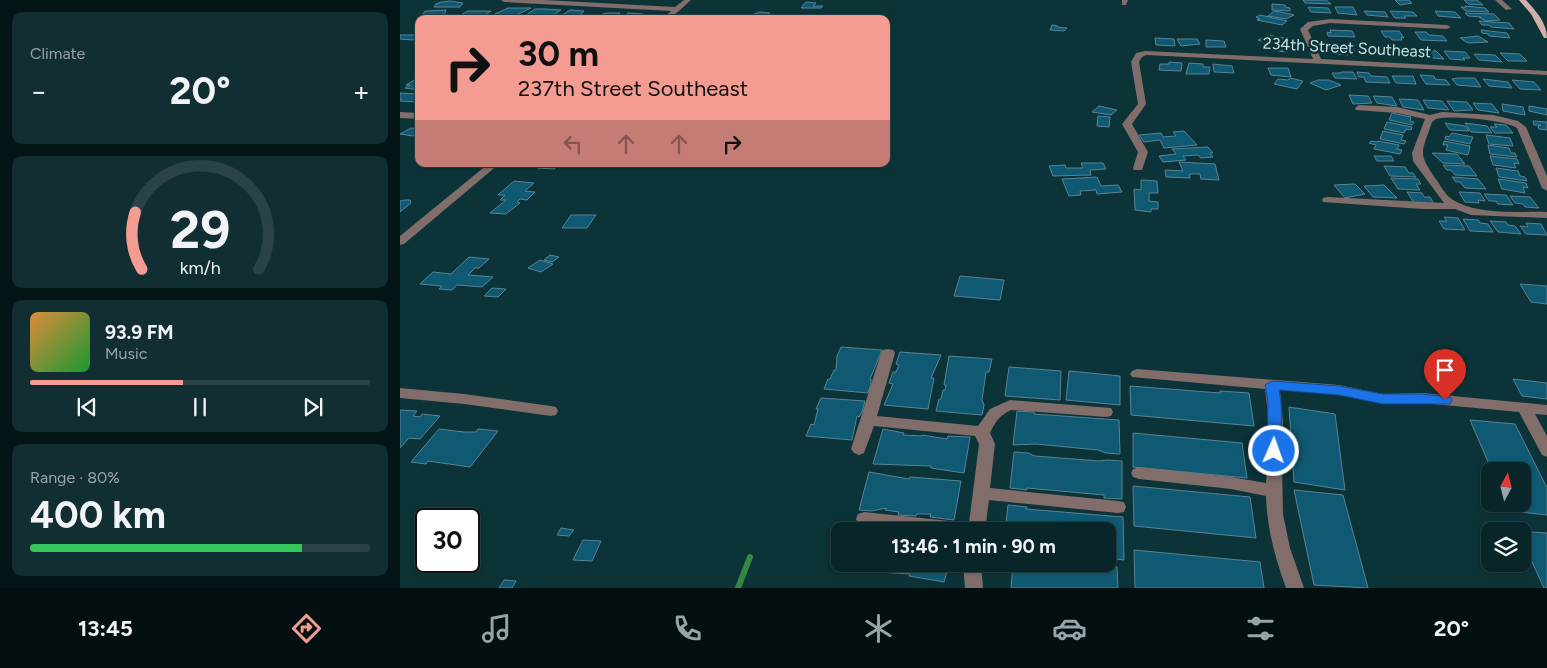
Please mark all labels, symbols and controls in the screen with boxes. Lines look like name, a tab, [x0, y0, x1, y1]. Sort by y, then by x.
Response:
text: 30 m	[518, 33, 599, 75]
street label: 234th Street Southeast	[1262, 34, 1432, 61]
icon: right	[435, 35, 500, 100]
text: Climate	[30, 44, 85, 63]
text: 20°	[170, 68, 231, 114]
text: −	[30, 74, 47, 108]
text: +	[353, 74, 370, 108]
text: 237th Street Southeast	[518, 75, 748, 102]
icon: left	[559, 130, 587, 158]
icon: ahead	[612, 130, 640, 158]
icon: ahead	[665, 130, 693, 158]
icon: right	[718, 130, 746, 158]
text: 29	[170, 199, 230, 261]
text: km/h	[180, 257, 220, 278]
text: 93.9 FM	[105, 321, 174, 344]
text: Music	[105, 344, 147, 363]
pin	[1424, 349, 1466, 400]
icon: arrive	[1431, 356, 1459, 384]
icon: previous	[73, 393, 101, 421]
icon: pause	[186, 393, 214, 421]
icon: next	[299, 393, 327, 421]
position arrow	[1247, 424, 1299, 476]
north arrow	[1481, 462, 1531, 512]
map controls	[1481, 462, 1531, 572]
text: Range · 80%	[30, 468, 120, 487]
text: 400 km	[30, 492, 166, 538]
speed limit sign: 30	[415, 508, 480, 573]
button: layers	[1481, 522, 1531, 572]
text: 13:46 · 1 min · 90 m	[891, 535, 1056, 558]
icon: directions	[289, 611, 324, 646]
icon: music	[479, 611, 514, 646]
icon: phone	[670, 611, 705, 646]
icon: climate	[861, 611, 896, 646]
icon: car	[1052, 611, 1087, 646]
icon: filters	[1243, 611, 1278, 646]
text: 13:45	[78, 615, 133, 642]
text: 20°	[1434, 615, 1469, 642]

